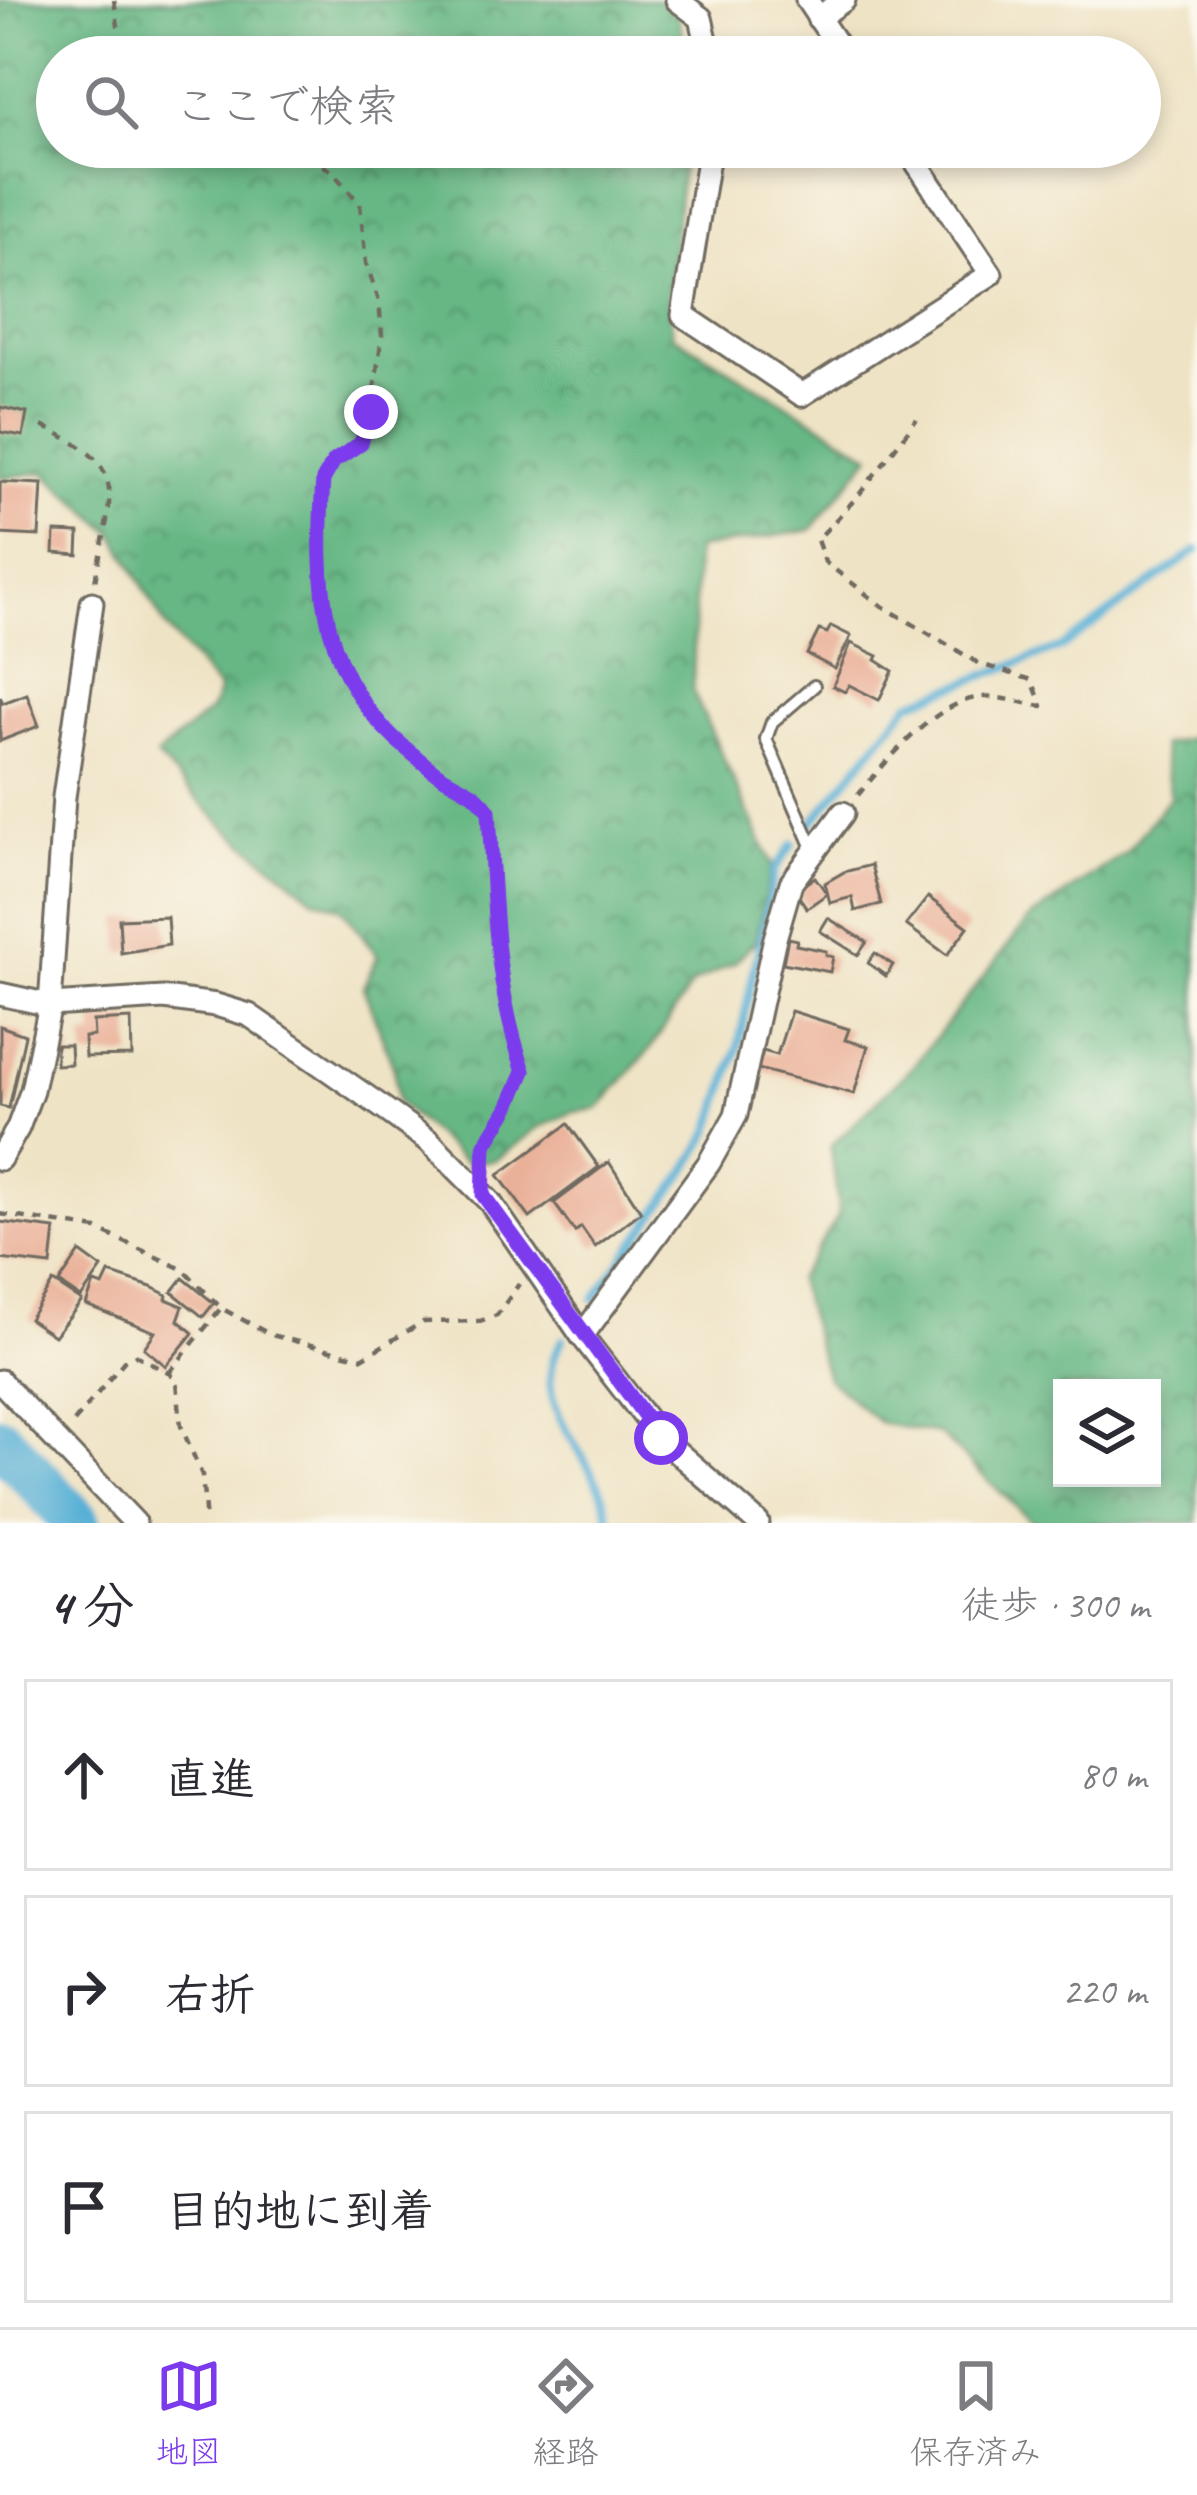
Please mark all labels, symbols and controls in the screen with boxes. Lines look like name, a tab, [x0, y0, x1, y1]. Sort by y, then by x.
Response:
search box	[36, 36, 1161, 168]
icon: search	[78, 69, 144, 135]
text: ここで検索	[174, 78, 399, 135]
route end	[344, 385, 398, 439]
map controls	[1053, 1379, 1161, 1487]
button: layers	[1053, 1379, 1161, 1487]
route start	[634, 1411, 688, 1465]
text: 4 分	[48, 1574, 134, 1638]
text: 徒歩 · 300 m	[961, 1581, 1149, 1630]
icon: ahead	[51, 1742, 117, 1808]
text: 直進	[165, 1751, 255, 1808]
text: 80 m	[1080, 1751, 1146, 1800]
icon: right	[51, 1958, 117, 2024]
text: 右折	[165, 1967, 255, 2024]
text: 220 m	[1062, 1967, 1146, 2016]
icon: arrive	[51, 2174, 117, 2240]
text: 目的地に到着	[165, 2183, 435, 2240]
tab: 地図	[156, 2353, 222, 2473]
tab: 経路	[533, 2353, 599, 2473]
tab: 保存済み	[910, 2353, 1042, 2473]

